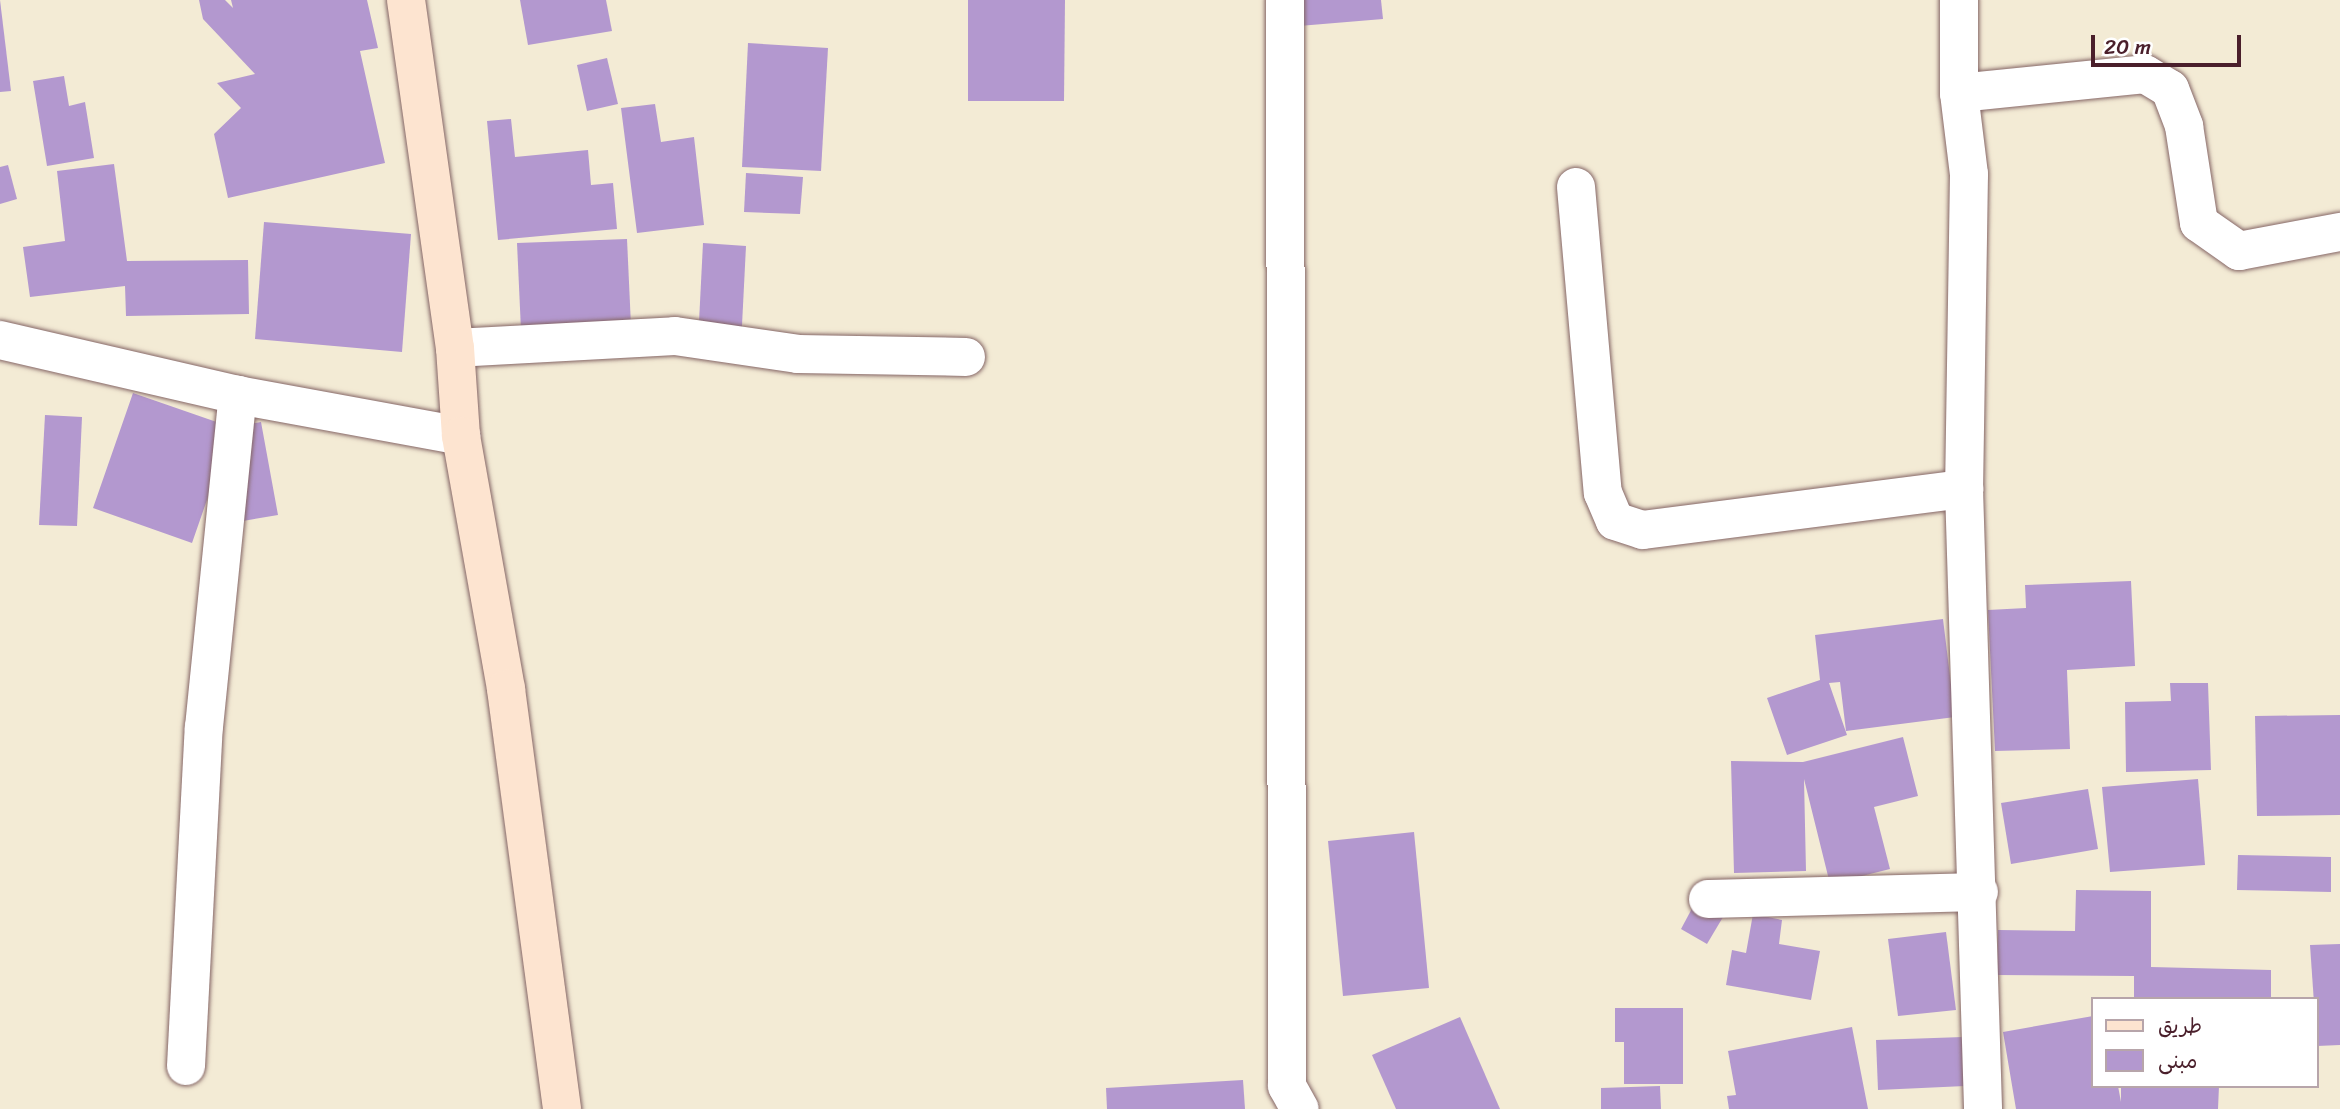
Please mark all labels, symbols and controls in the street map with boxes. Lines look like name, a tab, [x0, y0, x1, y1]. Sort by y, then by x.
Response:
scale bar	[2095, 21, 2246, 65]
text: 20 m	[2104, 28, 2151, 66]
legend	[2092, 997, 2319, 1088]
text: طريق	[2158, 1007, 2202, 1045]
text: مبنى	[2158, 1042, 2197, 1080]

